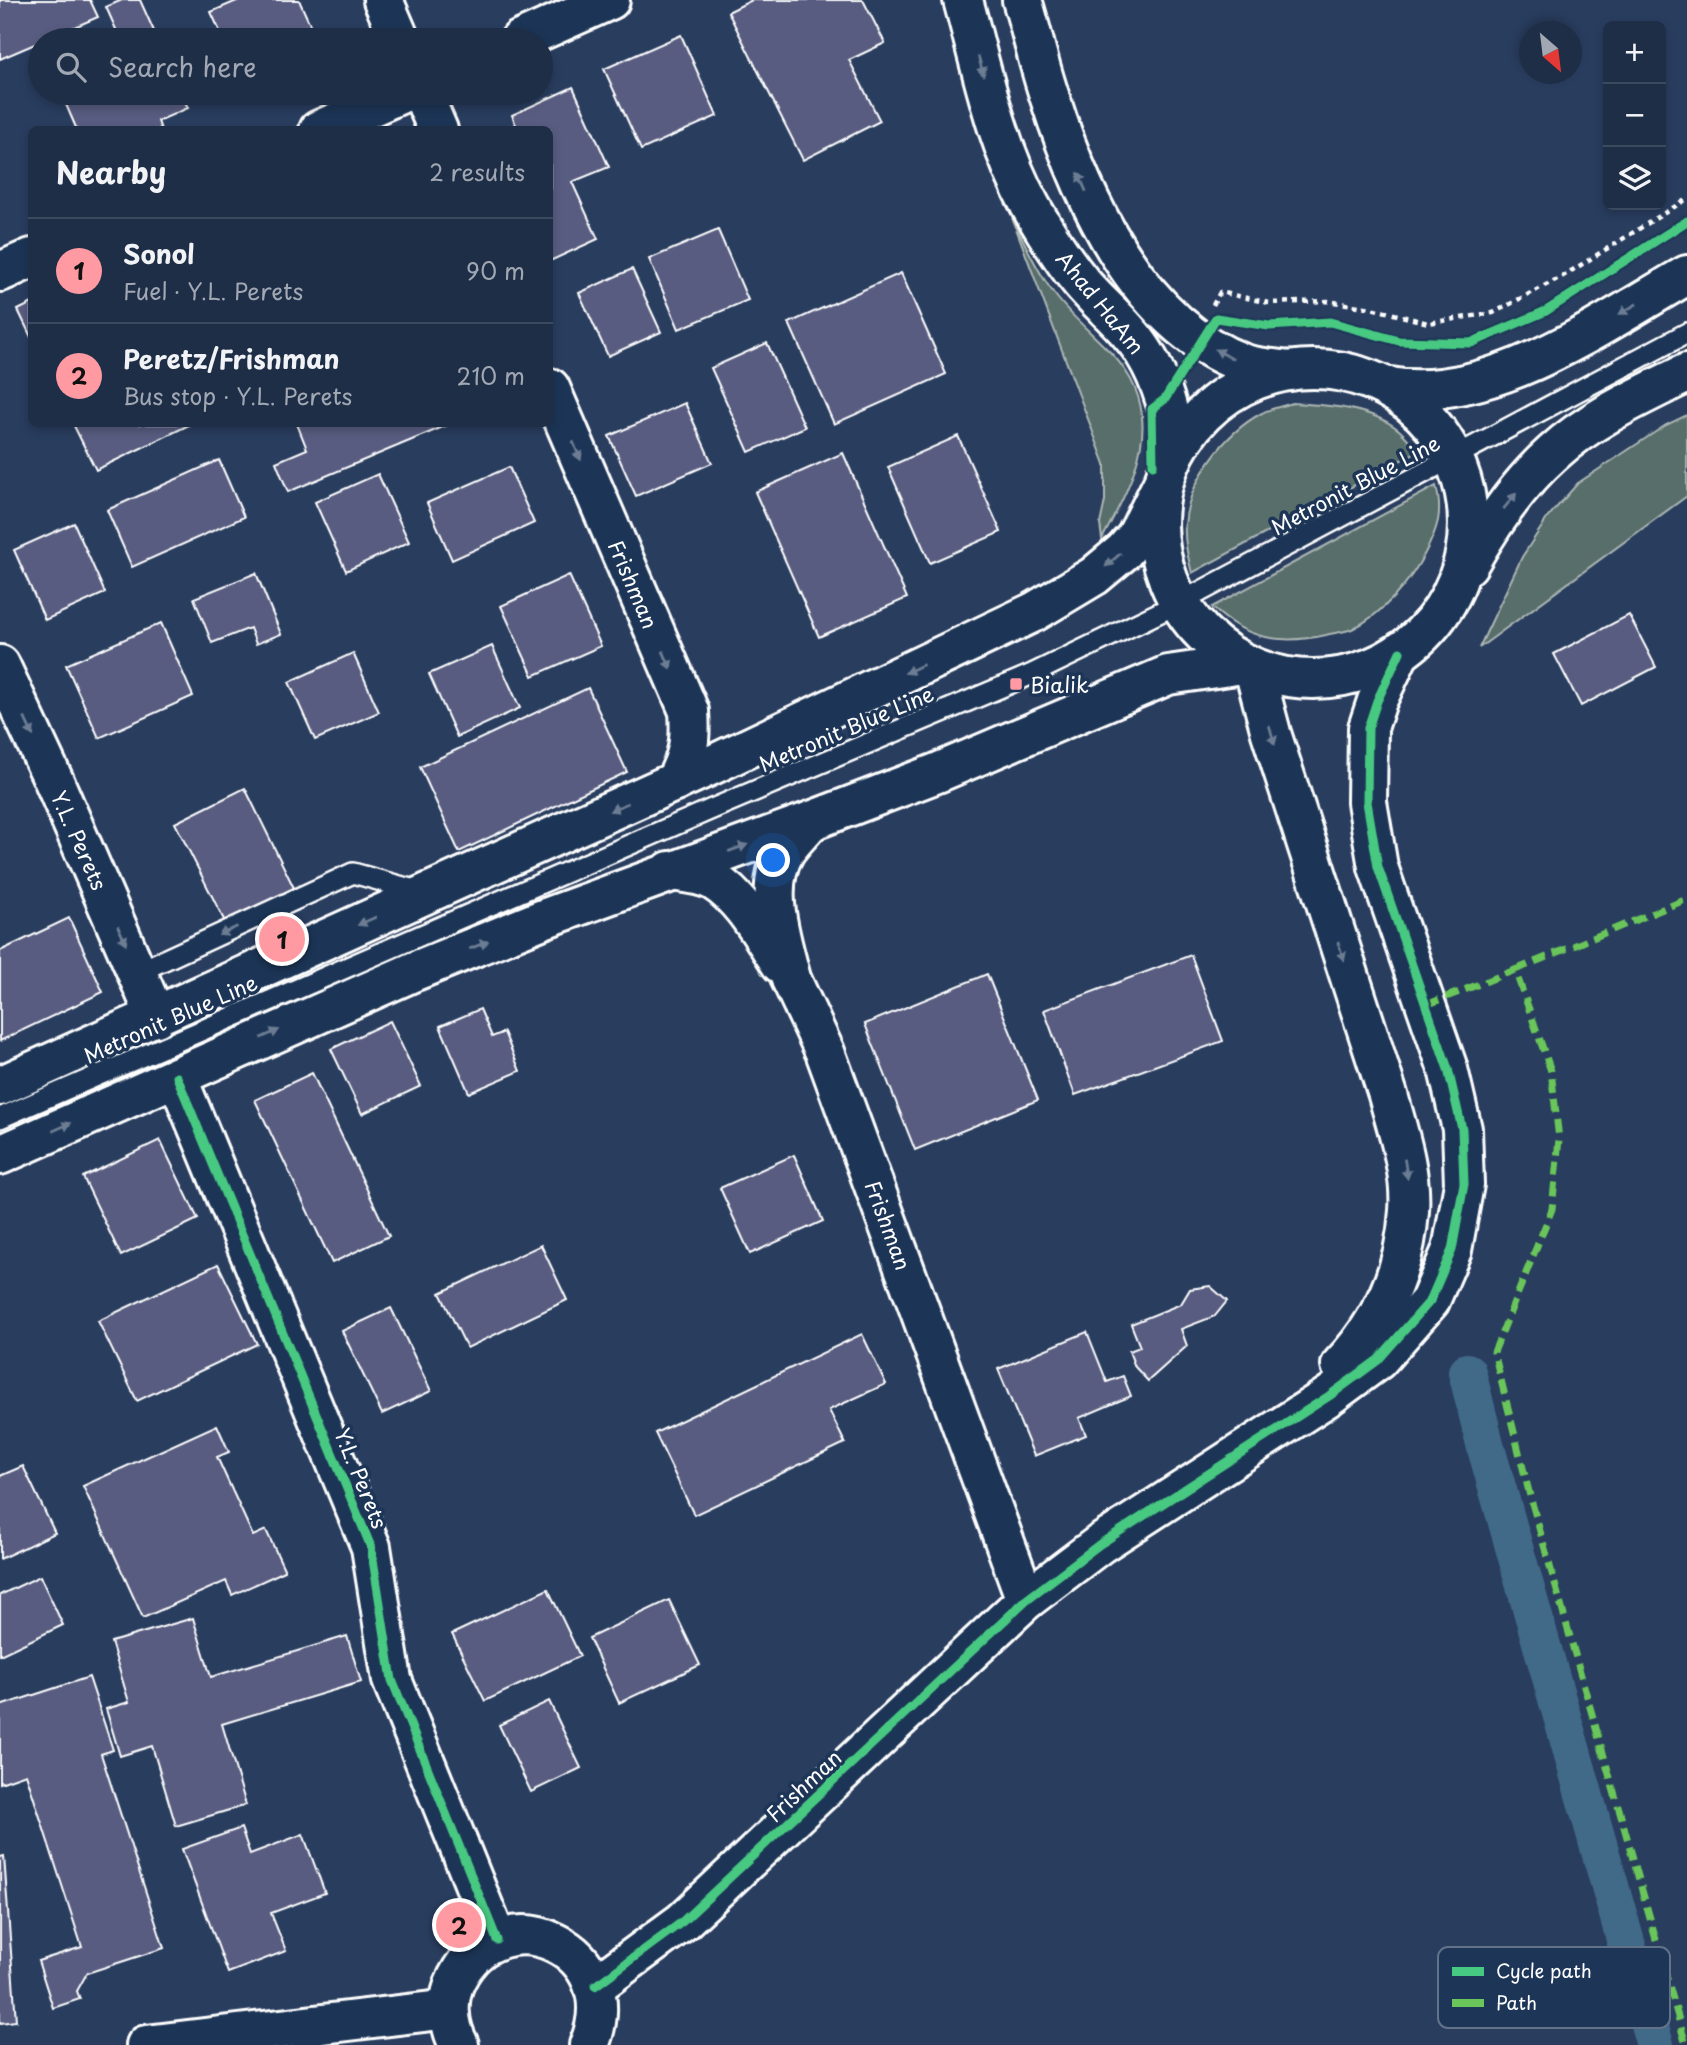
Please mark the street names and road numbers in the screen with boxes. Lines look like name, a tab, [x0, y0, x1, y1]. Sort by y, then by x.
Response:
street label: Ahad HaAm	[1049, 244, 1153, 360]
street label: Metronit Blue Line	[1265, 426, 1445, 542]
street label: Frishman	[601, 535, 667, 633]
street label: Metronit Blue Line	[754, 677, 938, 779]
street label: Y.L. Perets	[44, 785, 116, 895]
street label: Metronit Blue Line	[78, 965, 262, 1071]
street label: Frishman	[858, 1176, 920, 1274]
street label: Y.L. Perets	[327, 1423, 397, 1533]
street label: Frishman	[758, 1741, 848, 1829]

